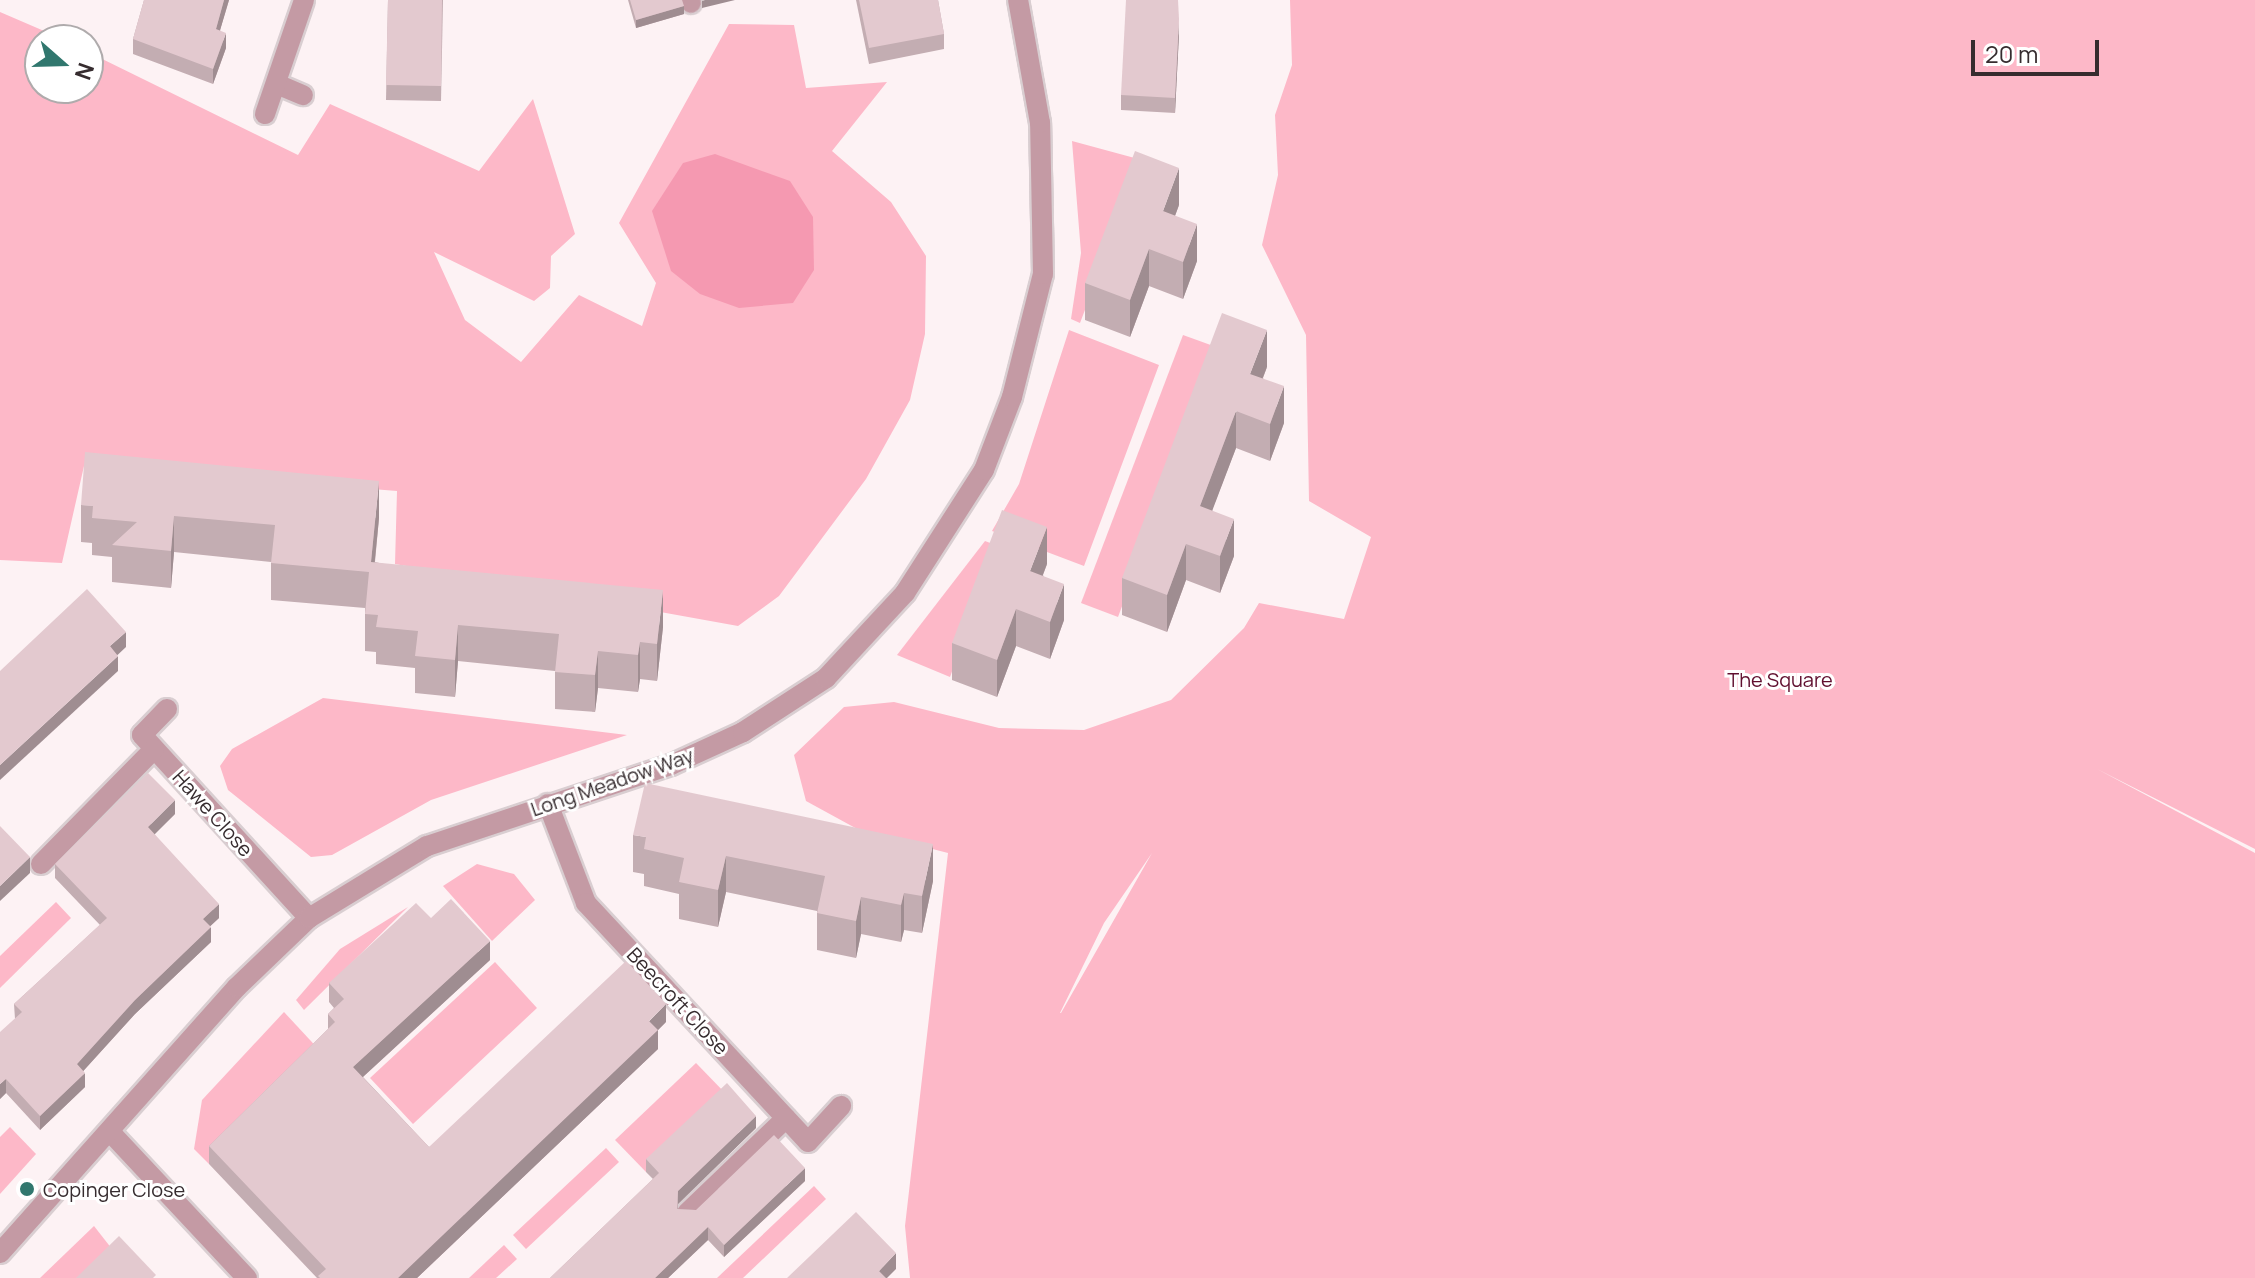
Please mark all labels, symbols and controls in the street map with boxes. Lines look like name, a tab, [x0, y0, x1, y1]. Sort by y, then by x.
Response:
north arrow	[24, 24, 104, 104]
scale bar	[1975, 24, 2103, 74]
text: 20 m	[1985, 37, 2038, 70]
text: N	[68, 59, 101, 84]
park label: The Square	[1727, 667, 1833, 691]
street label: Long Meadow Way	[527, 743, 697, 821]
street label: Hawe Close	[168, 765, 258, 861]
street label: Beecroft Close	[622, 943, 734, 1059]
place label: Copinger Close	[43, 1177, 185, 1201]
marker: Copinger Close	[18, 1180, 36, 1198]

